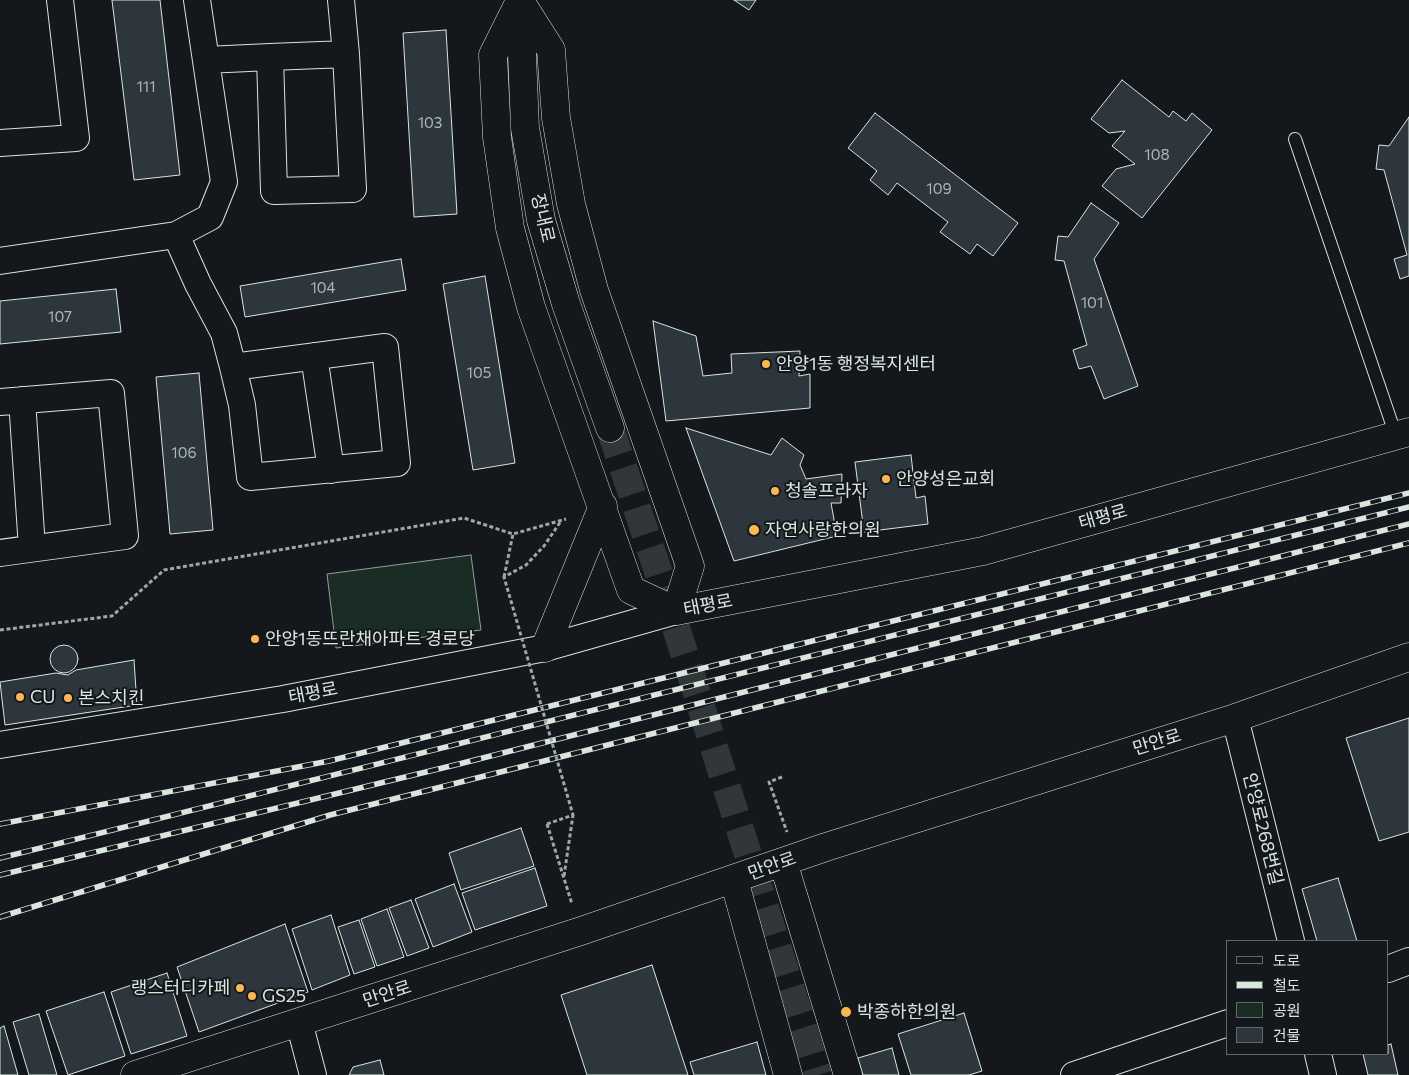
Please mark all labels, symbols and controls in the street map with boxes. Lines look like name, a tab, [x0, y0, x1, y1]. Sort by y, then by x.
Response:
house number: 111	[136, 78, 156, 96]
house number: 103	[418, 114, 442, 132]
house number: 108	[1144, 146, 1170, 164]
house number: 109	[926, 180, 952, 198]
street label: 장내로	[527, 191, 559, 245]
house number: 104	[310, 279, 336, 297]
house number: 101	[1081, 294, 1103, 312]
house number: 107	[48, 308, 72, 326]
place label: 안양1동 행정복지센터	[776, 353, 936, 375]
marker: 안양1동 행정복지센터	[760, 358, 772, 370]
house number: 105	[467, 364, 491, 382]
house number: 106	[171, 444, 197, 462]
place label: 안양성은교회	[896, 468, 995, 490]
marker: 안양성은교회	[880, 473, 892, 485]
place label: 청솔프라자	[785, 480, 868, 502]
marker: 청솔프라자	[769, 485, 781, 497]
street label: 태평로	[1076, 500, 1130, 534]
place label: 자연사랑한의원	[765, 519, 881, 541]
marker: 자연사랑한의원	[747, 523, 761, 537]
street label: 태평로	[682, 590, 734, 620]
place label: 안양1동뜨란채아파트 경로당	[265, 628, 475, 650]
marker: 안양1동뜨란채아파트 경로당	[249, 633, 261, 645]
street label: 태평로	[287, 678, 339, 708]
place label: CU	[30, 686, 55, 708]
place label: 본스치킨	[78, 687, 144, 709]
marker: CU	[14, 691, 26, 703]
marker: 본스치킨	[62, 692, 74, 704]
street label: 만안로	[1130, 724, 1184, 760]
street label: 안양로268번길	[1239, 771, 1287, 887]
street label: 만안로	[745, 847, 799, 885]
legend	[1226, 940, 1389, 1055]
text: 도로	[1273, 951, 1301, 969]
street label: 만안로	[360, 976, 414, 1012]
text: 철도	[1273, 976, 1301, 994]
place label: 랭스터디카페	[131, 977, 230, 999]
marker: 랭스터디카페	[234, 982, 246, 994]
place label: GS25	[262, 985, 306, 1007]
marker: GS25	[246, 990, 258, 1002]
place label: 박종하한의원	[857, 1001, 956, 1023]
text: 공원	[1273, 1001, 1301, 1019]
marker: 박종하한의원	[839, 1005, 853, 1019]
text: 건물	[1273, 1026, 1301, 1044]

